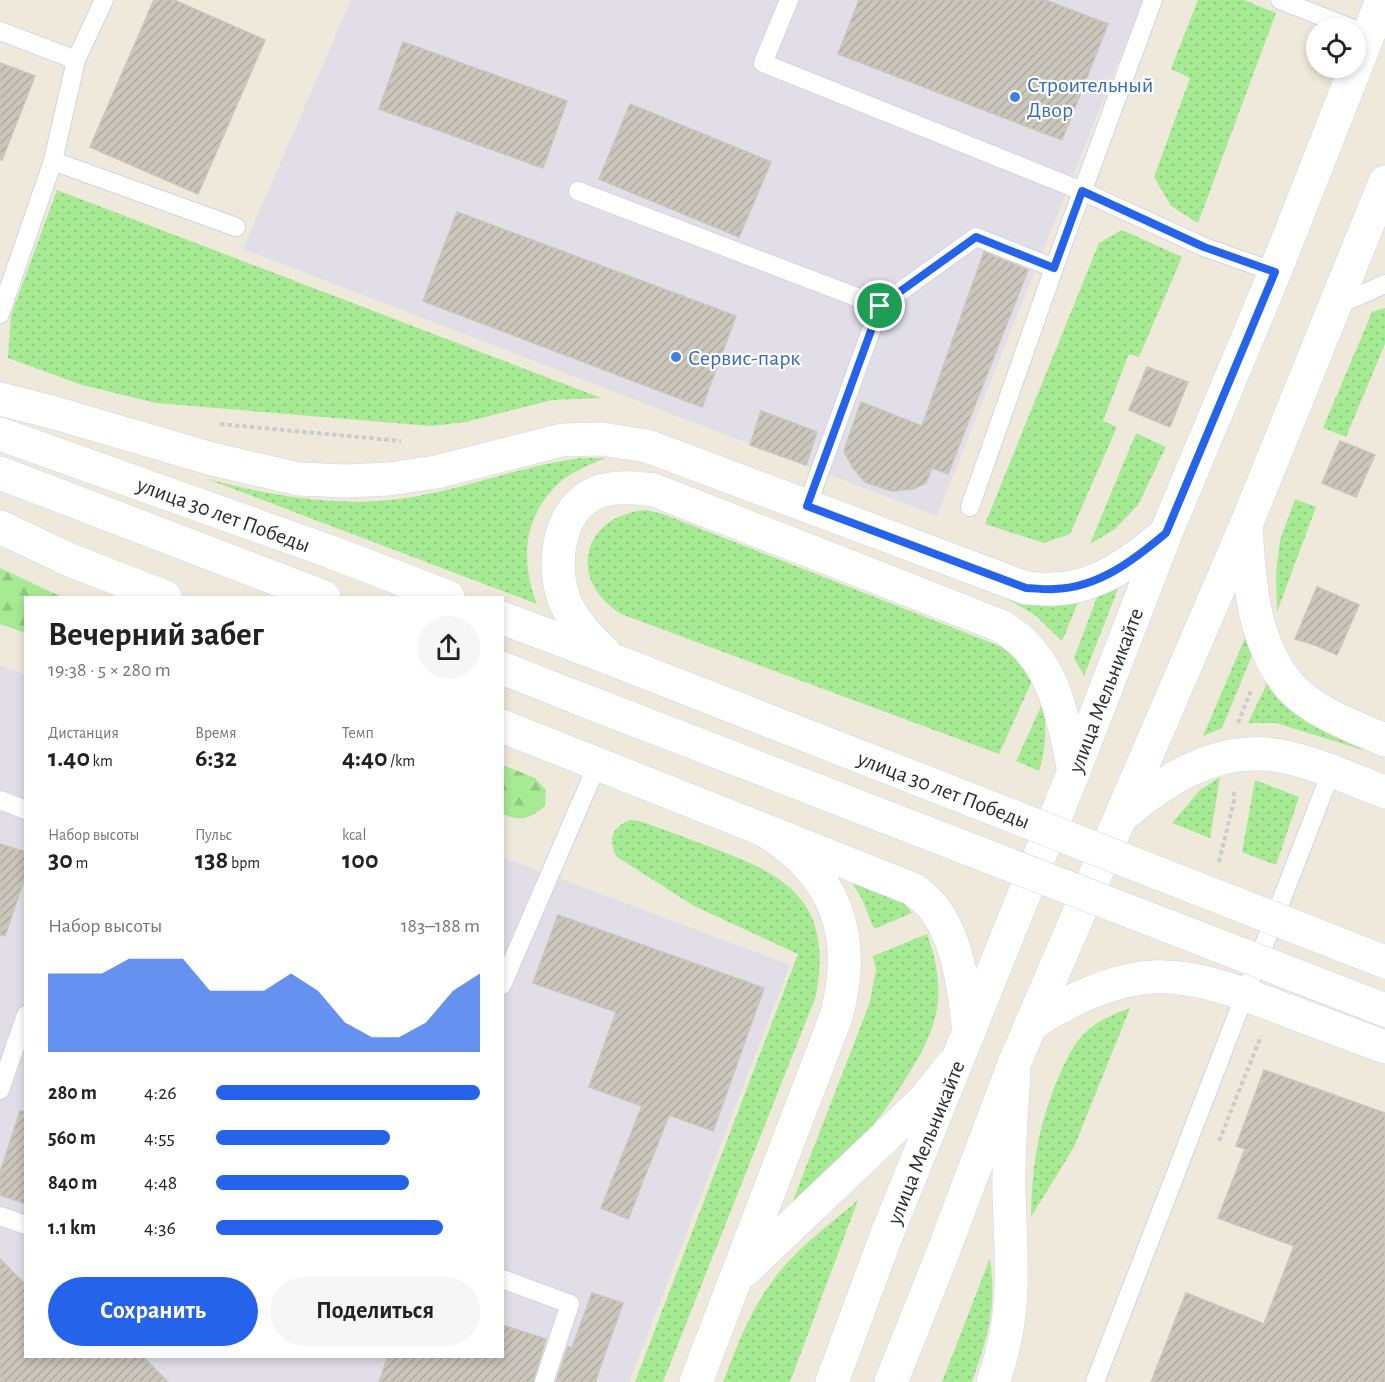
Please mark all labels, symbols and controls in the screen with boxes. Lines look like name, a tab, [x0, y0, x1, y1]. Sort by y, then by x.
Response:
map controls	[1306, 18, 1366, 78]
button: locate	[1306, 18, 1366, 78]
place label: Строительный Двор	[1027, 74, 1153, 121]
marker: Строительный Двор	[1008, 90, 1022, 104]
pin	[854, 280, 905, 331]
icon: arrive	[863, 289, 896, 322]
place label: Сервис-парк	[688, 347, 800, 369]
marker: Сервис-парк	[669, 350, 683, 364]
street label: улица 30 лет Победы	[133, 473, 313, 557]
street label: улица Мельникайте	[1064, 605, 1147, 777]
button: share	[417, 616, 480, 679]
text: Вечерний забег	[48, 619, 264, 652]
text: 19:38 · 5 × 280 m	[48, 660, 171, 680]
text: Дистанция	[48, 725, 119, 741]
text: Время	[195, 725, 237, 741]
text: Темп	[342, 725, 374, 741]
text: 1.40	[48, 745, 90, 771]
text: 6:32	[195, 745, 237, 771]
text: 4:40	[342, 745, 388, 771]
street label: улица 30 лет Победы	[854, 747, 1033, 833]
text: km	[90, 753, 113, 769]
text: /km	[388, 753, 415, 769]
text: Набор высоты	[48, 827, 139, 843]
text: Пульс	[195, 827, 232, 843]
text: kcal	[342, 827, 366, 843]
text: 30	[48, 847, 73, 873]
text: 138	[195, 847, 228, 873]
text: 100	[342, 847, 378, 873]
text: m	[73, 855, 88, 871]
text: bpm	[228, 855, 260, 871]
text: Набор высоты	[48, 916, 162, 936]
text: 183–188 m	[401, 916, 480, 936]
street label: улица Мельникайте	[883, 1057, 969, 1228]
text: 280 m	[48, 1083, 97, 1103]
text: 4:26	[144, 1083, 177, 1103]
text: 560 m	[48, 1128, 96, 1148]
text: 4:55	[144, 1128, 175, 1148]
text: 840 m	[48, 1173, 98, 1193]
text: 4:48	[144, 1173, 177, 1193]
text: 1.1 km	[48, 1218, 96, 1238]
text: 4:36	[144, 1218, 176, 1238]
button: Сохранить	[48, 1277, 258, 1346]
button: Поделиться	[270, 1277, 480, 1346]

